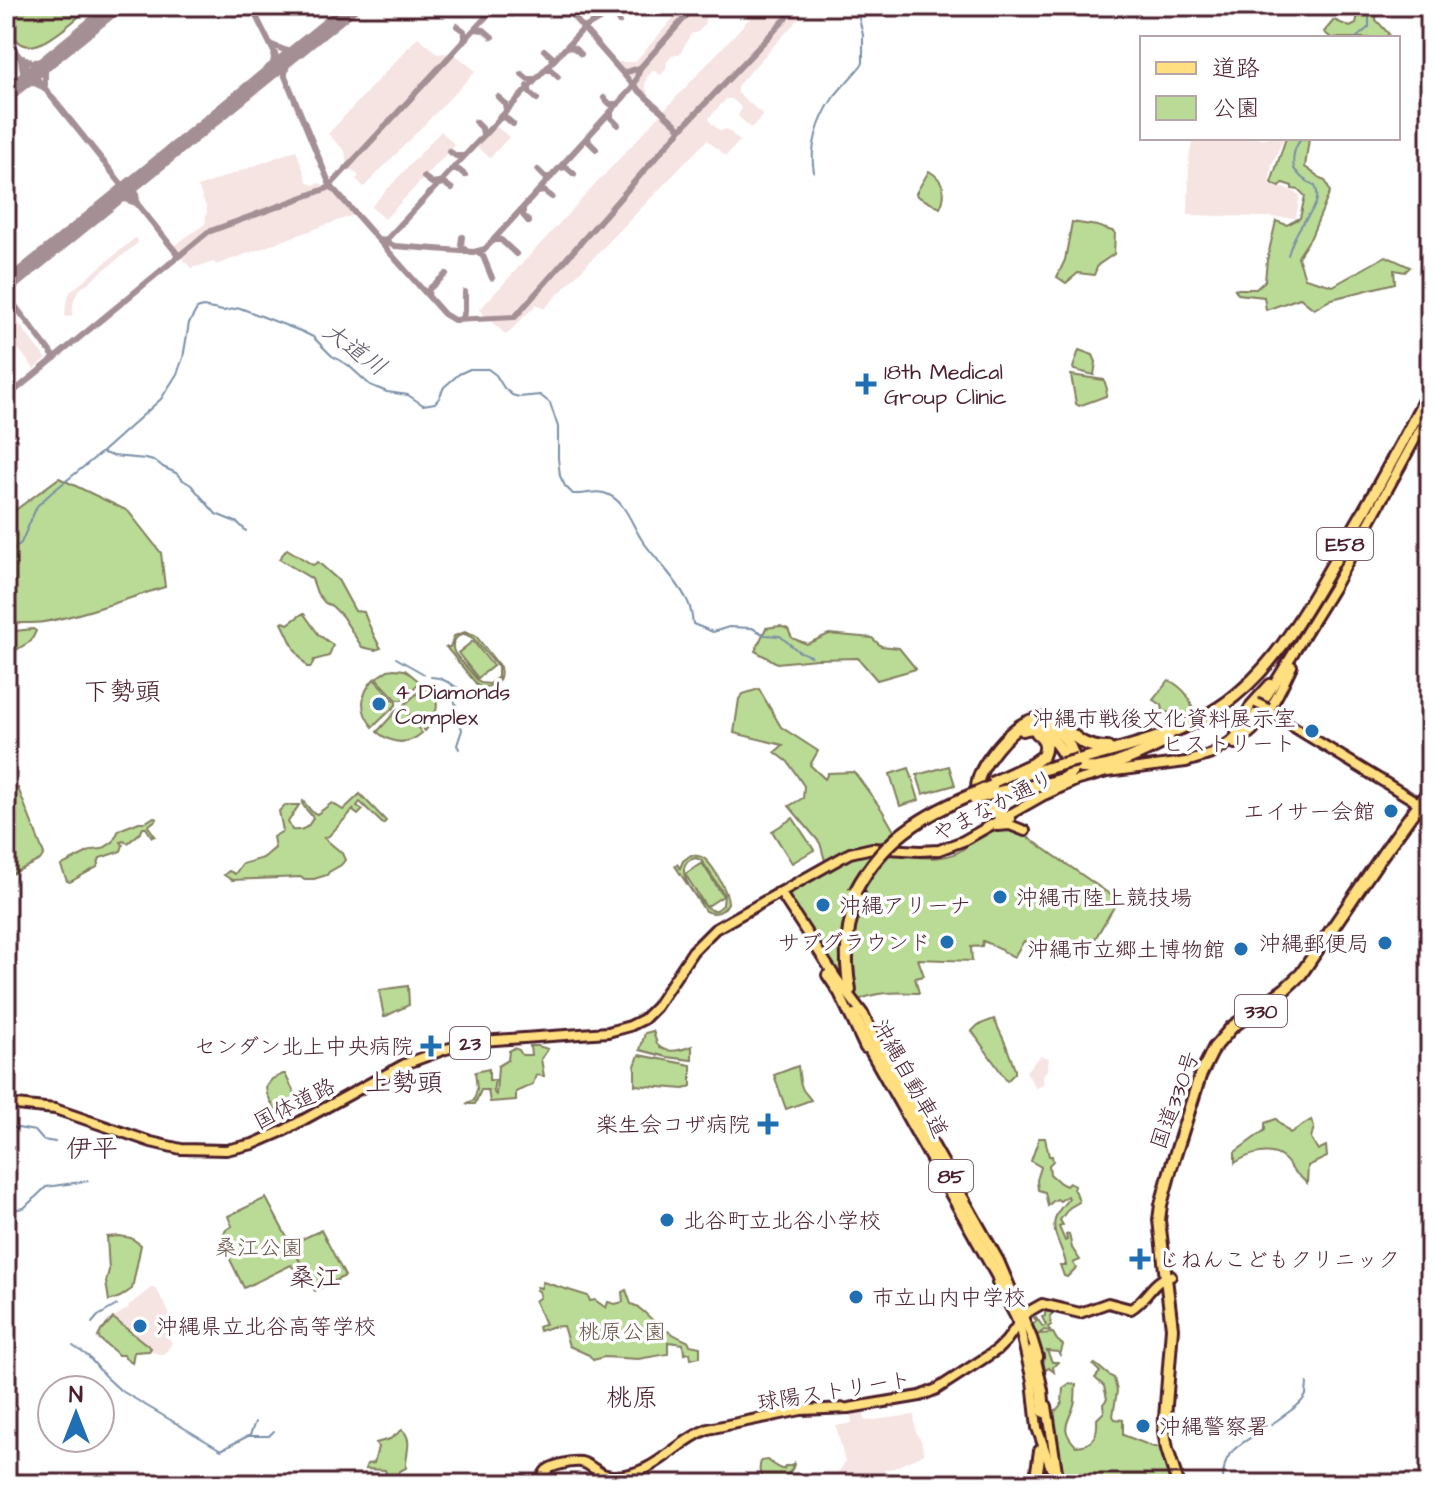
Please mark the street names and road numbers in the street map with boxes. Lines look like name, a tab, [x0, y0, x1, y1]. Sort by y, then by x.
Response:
road number: E58	[1317, 528, 1373, 560]
street label: やまなか通り	[928, 763, 1060, 850]
road number: 330	[1235, 995, 1287, 1027]
street label: 沖縄自動車道	[864, 1013, 955, 1144]
road number: 23	[450, 1027, 490, 1059]
street label: 国道330号	[1143, 1047, 1207, 1154]
street label: 国体道路	[248, 1071, 341, 1138]
road number: 85	[929, 1160, 973, 1192]
street label: 球陽ストリート	[755, 1364, 914, 1419]

